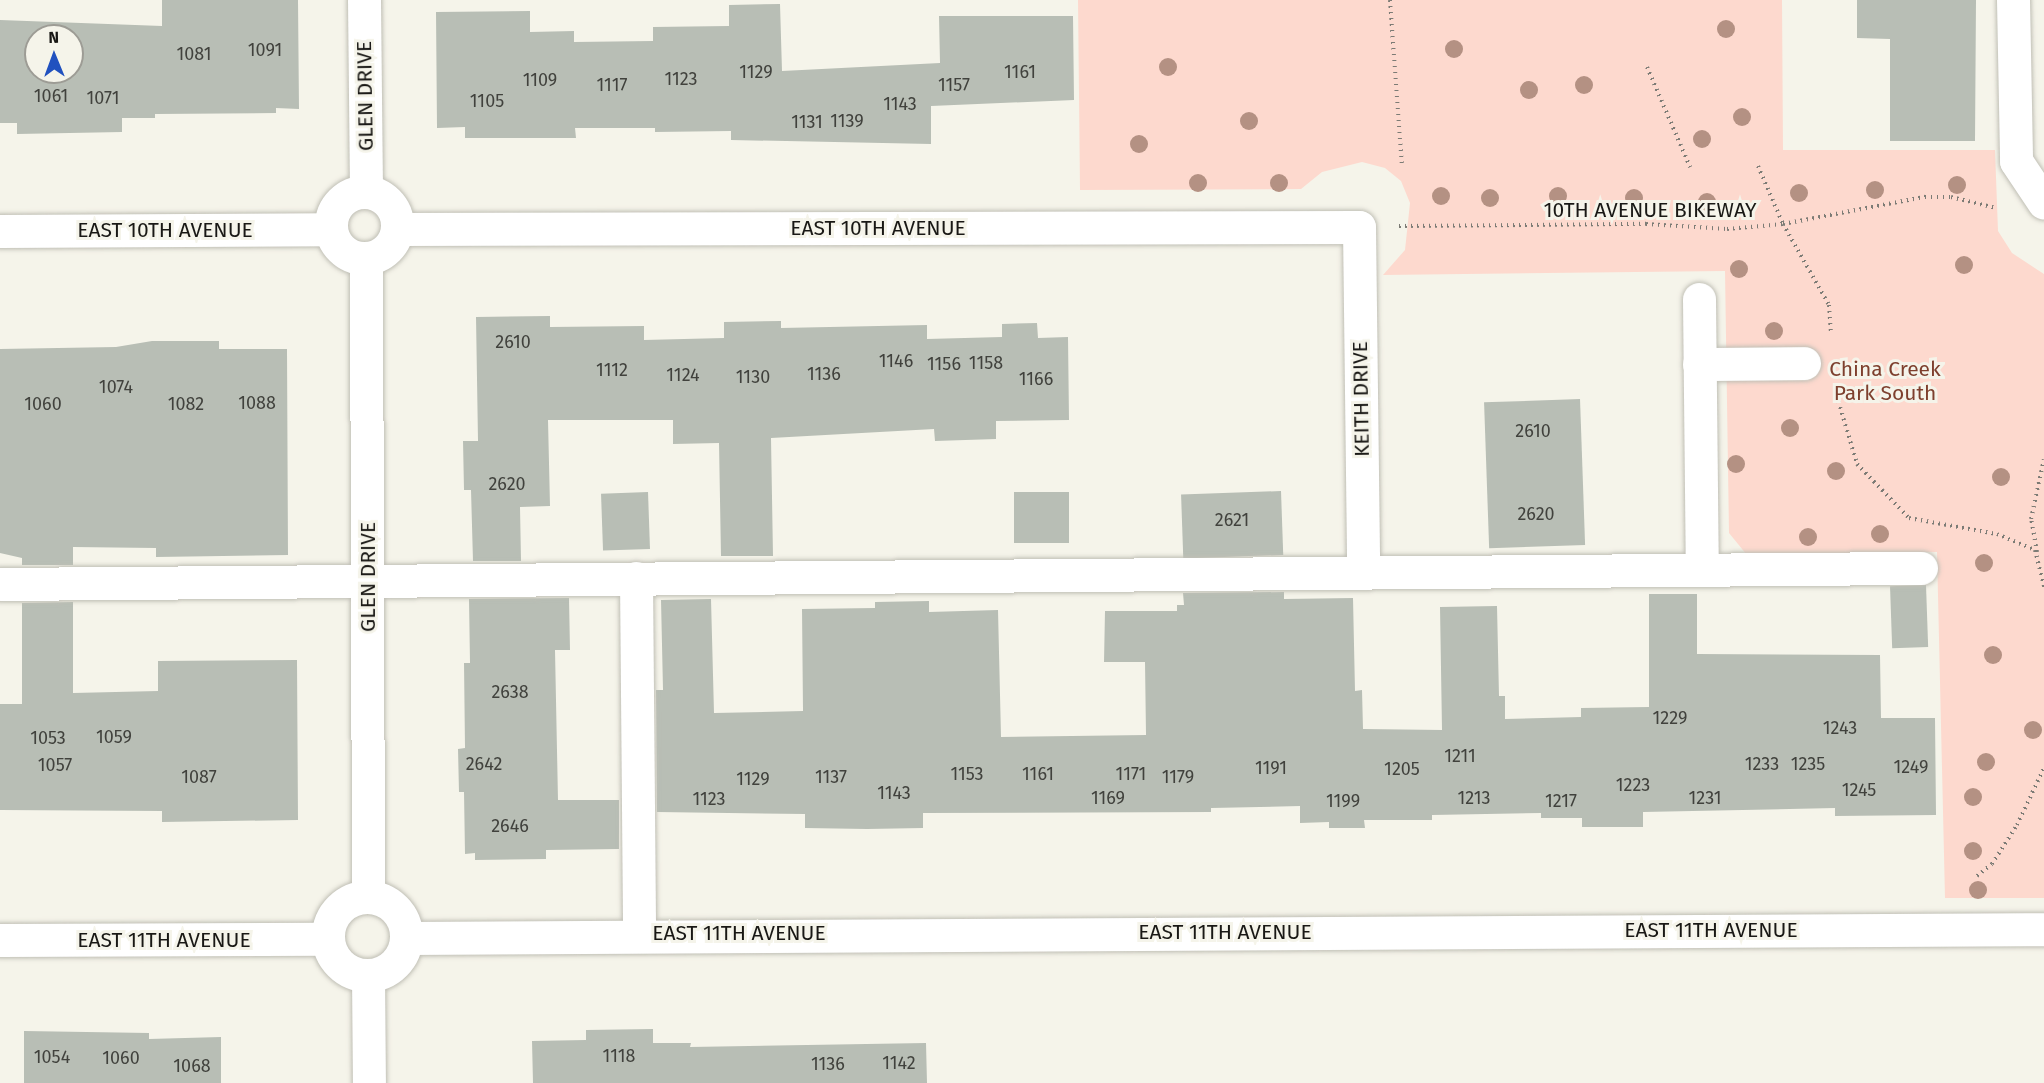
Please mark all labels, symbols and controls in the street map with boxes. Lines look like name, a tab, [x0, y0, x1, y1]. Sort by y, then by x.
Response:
north arrow	[24, 24, 84, 84]
text: N	[48, 28, 59, 47]
house number: 1091	[248, 39, 282, 61]
street label: GLEN DRIVE	[351, 41, 379, 151]
house number: 1081	[176, 43, 212, 65]
house number: 1129	[739, 61, 773, 83]
house number: 1161	[1004, 61, 1036, 83]
house number: 1123	[664, 68, 698, 90]
house number: 1109	[523, 69, 557, 91]
house number: 1117	[597, 74, 627, 96]
house number: 1157	[938, 74, 970, 96]
house number: 1061	[34, 85, 68, 107]
house number: 1071	[87, 87, 119, 109]
house number: 1105	[470, 90, 504, 112]
house number: 1143	[883, 93, 917, 115]
house number: 1139	[830, 110, 864, 132]
house number: 1131	[791, 111, 823, 133]
street label: 10TH AVENUE BIKEWAY	[1543, 197, 1757, 223]
street label: EAST 10TH AVENUE	[790, 215, 966, 241]
street label: EAST 10TH AVENUE	[77, 217, 253, 243]
house number: 2610	[495, 331, 531, 353]
street label: KEITH DRIVE	[1347, 341, 1375, 457]
house number: 1146	[879, 350, 913, 372]
house number: 1158	[969, 352, 1003, 374]
house number: 1156	[927, 353, 961, 375]
park label: China Creek Park South	[1829, 356, 1941, 406]
house number: 1112	[596, 359, 628, 381]
house number: 1136	[807, 363, 841, 385]
house number: 1124	[666, 364, 700, 386]
house number: 1130	[736, 366, 770, 388]
house number: 1166	[1019, 368, 1053, 390]
house number: 1074	[99, 376, 133, 398]
house number: 1088	[238, 392, 276, 414]
house number: 1060	[24, 393, 62, 415]
house number: 1082	[168, 393, 204, 415]
house number: 2610	[1515, 420, 1551, 442]
house number: 2620	[488, 473, 526, 495]
house number: 2620	[1517, 503, 1555, 525]
house number: 2621	[1215, 509, 1249, 531]
street label: GLEN DRIVE	[355, 522, 381, 632]
house number: 2638	[491, 681, 529, 703]
house number: 1229	[1653, 707, 1687, 729]
house number: 1243	[1823, 717, 1857, 739]
house number: 1059	[96, 726, 132, 748]
house number: 1053	[30, 727, 66, 749]
house number: 1211	[1444, 745, 1476, 767]
house number: 2642	[466, 753, 502, 775]
house number: 1233	[1745, 753, 1779, 775]
house number: 1235	[1791, 753, 1825, 775]
house number: 1057	[38, 754, 72, 776]
house number: 1249	[1894, 756, 1928, 778]
house number: 1191	[1255, 757, 1287, 779]
house number: 1205	[1384, 758, 1420, 780]
house number: 1153	[950, 763, 984, 785]
house number: 1161	[1022, 763, 1054, 785]
house number: 1171	[1116, 763, 1146, 785]
house number: 1087	[181, 766, 217, 788]
house number: 1137	[815, 766, 847, 788]
house number: 1179	[1162, 766, 1194, 788]
house number: 1129	[736, 768, 770, 790]
house number: 1223	[1616, 774, 1650, 796]
house number: 1245	[1842, 779, 1876, 801]
house number: 1143	[877, 782, 911, 804]
house number: 1169	[1091, 787, 1125, 809]
house number: 1213	[1457, 787, 1491, 809]
house number: 1231	[1689, 787, 1721, 809]
house number: 1123	[692, 788, 726, 810]
house number: 1199	[1326, 790, 1360, 812]
house number: 1217	[1545, 790, 1577, 812]
house number: 2646	[491, 815, 529, 837]
street label: EAST 11TH AVENUE	[1624, 917, 1798, 943]
street label: EAST 11TH AVENUE	[1138, 919, 1312, 945]
street label: EAST 11TH AVENUE	[652, 920, 826, 946]
street label: EAST 11TH AVENUE	[77, 927, 251, 953]
house number: 1118	[603, 1045, 635, 1067]
house number: 1054	[34, 1046, 70, 1068]
house number: 1060	[102, 1047, 140, 1069]
house number: 1142	[882, 1052, 916, 1074]
house number: 1136	[811, 1053, 845, 1075]
house number: 1068	[173, 1055, 211, 1077]

